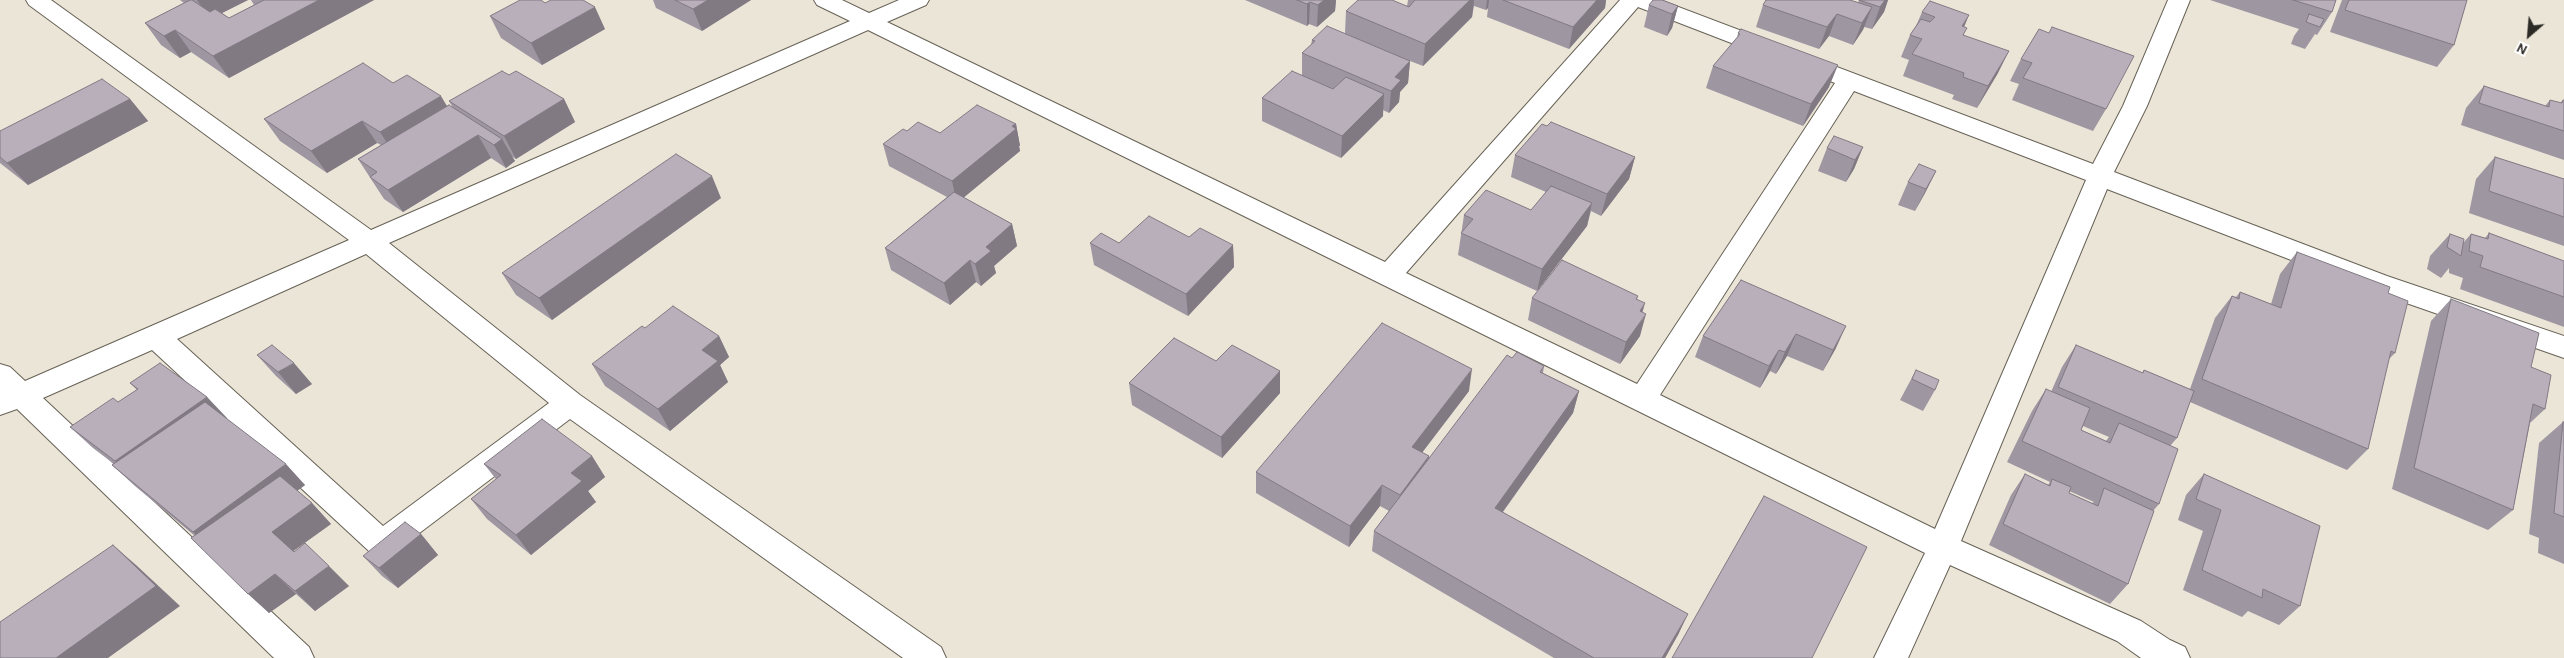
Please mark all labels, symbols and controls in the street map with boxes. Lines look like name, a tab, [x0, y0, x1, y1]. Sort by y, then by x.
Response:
north arrow	[2504, 10, 2554, 60]
text: N	[2514, 39, 2530, 59]

